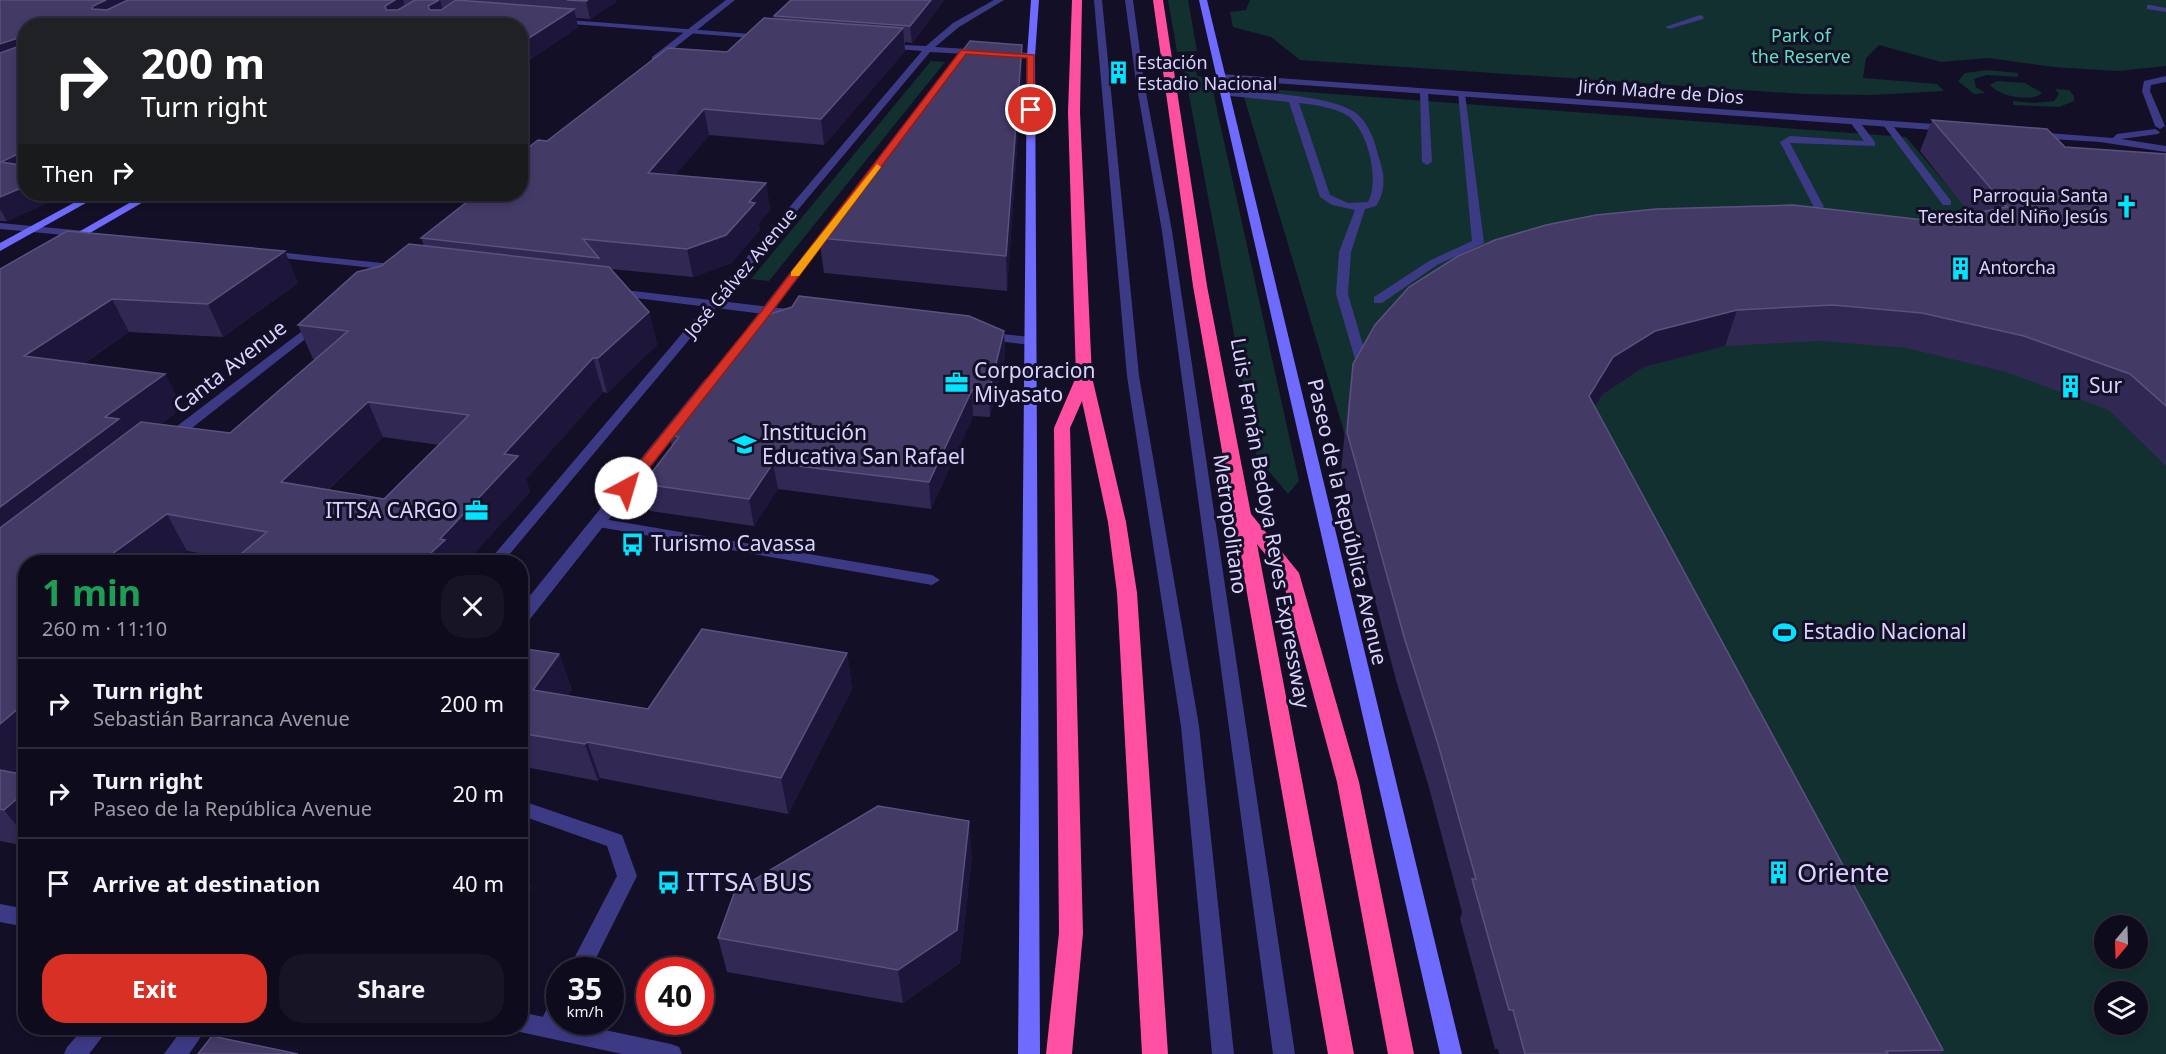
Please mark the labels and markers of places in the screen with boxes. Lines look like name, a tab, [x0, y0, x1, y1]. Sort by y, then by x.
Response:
place label: Estación Estadio Nacional	[1137, 50, 1277, 95]
building icon: Estación Estadio Nacional	[1106, 60, 1132, 86]
pin	[1005, 84, 1056, 135]
place label: Parroquia Santa Teresita del Niño Jesús	[1918, 183, 2108, 228]
church icon: Parroquia Santa Teresita del Niño Jesús	[2113, 193, 2139, 219]
building icon: Antorcha	[1948, 255, 1974, 281]
place label: Antorcha	[1979, 255, 2056, 279]
place label: Corporacion Miyasato	[974, 356, 1096, 408]
office icon: Corporacion Miyasato	[943, 370, 969, 396]
place label: Sur	[2089, 371, 2123, 399]
building icon: Sur	[2058, 373, 2084, 399]
place label: Institución Educativa San Rafael	[762, 418, 965, 470]
school or university icon: Institución Educativa San Rafael	[731, 432, 757, 458]
place label: ITTSA CARGO	[325, 496, 458, 524]
office icon: ITTSA CARGO	[463, 498, 489, 524]
place label: Turismo Cavassa	[651, 529, 816, 557]
bus stop icon: Turismo Cavassa	[620, 531, 646, 557]
place label: Estadio Nacional	[1803, 617, 1967, 645]
sports icon: Estadio Nacional	[1772, 619, 1798, 645]
place label: Oriente	[1797, 854, 1890, 890]
building icon: Oriente	[1766, 860, 1792, 886]
place label: ITTSA BUS	[686, 863, 812, 899]
bus stop icon: ITTSA BUS	[655, 869, 681, 895]

